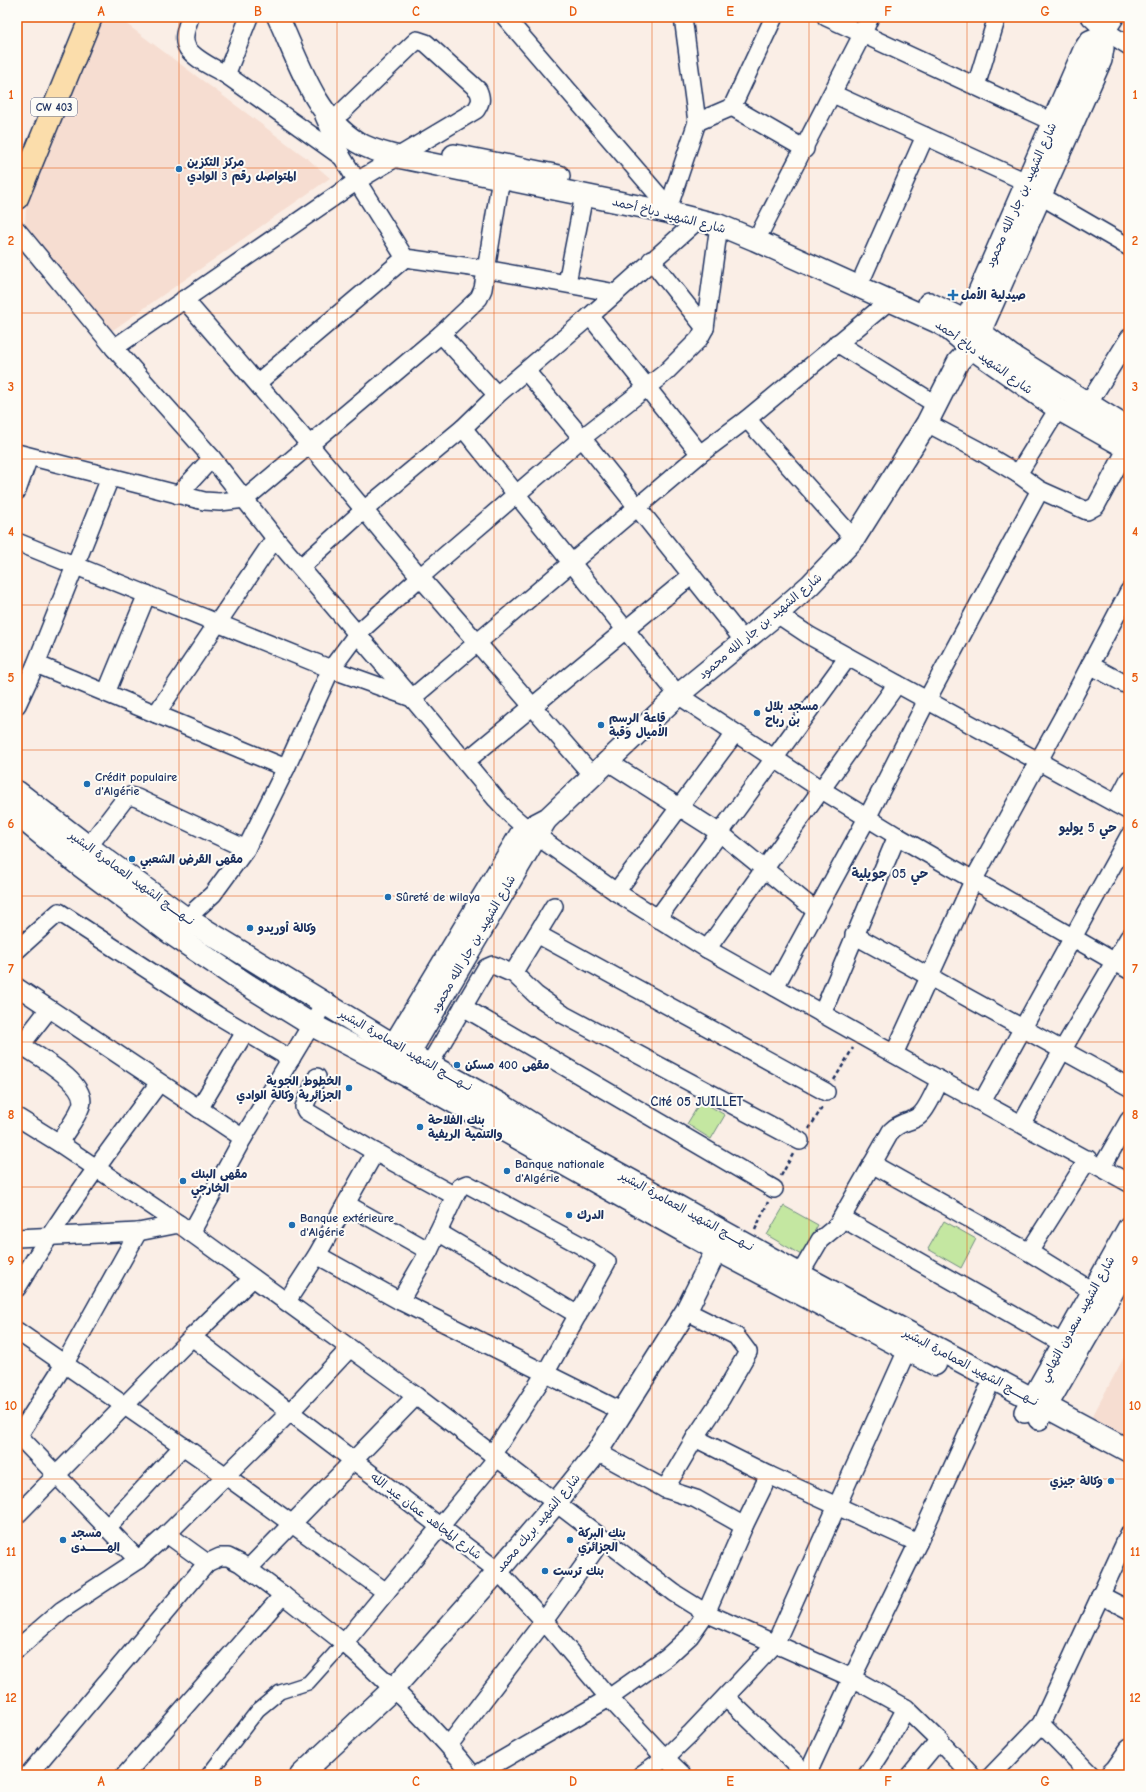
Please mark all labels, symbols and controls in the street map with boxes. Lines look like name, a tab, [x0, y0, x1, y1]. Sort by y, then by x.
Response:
text: A	[97, 4, 105, 19]
text: B	[254, 4, 262, 19]
text: C	[412, 4, 420, 19]
text: D	[569, 4, 577, 19]
text: E	[726, 4, 734, 19]
text: F	[884, 4, 892, 19]
text: G	[1040, 4, 1050, 19]
text: 1	[8, 87, 14, 102]
text: 1	[1132, 87, 1138, 102]
road number: CW 403	[31, 98, 77, 116]
street label: شارع الشهيد بن جار الله محمود	[983, 121, 1061, 270]
place label: مركز التكزين المتواصل رقم 3 الوادي	[187, 155, 296, 185]
marker: مركز التكزين المتواصل رقم 3 الوادي	[174, 164, 184, 174]
street label: شارع الشهيد دباخ أحمد	[610, 194, 727, 238]
text: 2	[8, 233, 14, 248]
text: 2	[1132, 233, 1138, 248]
place label: صيدلية الأمل	[961, 286, 1026, 302]
marker: صيدلية الأمل	[948, 290, 958, 300]
street label: شارع الشهيد دباخ أحمد	[932, 317, 1035, 398]
text: 3	[8, 379, 14, 394]
text: 3	[1132, 379, 1138, 394]
text: 4	[8, 524, 14, 539]
text: 4	[1132, 524, 1138, 539]
street label: شارع الشهيد بن جار الله محمود	[695, 570, 826, 683]
text: 5	[8, 670, 15, 685]
text: 5	[1132, 670, 1139, 685]
place label: مسجد بلال بن رباح	[765, 699, 819, 727]
marker: مسجد بلال بن رباح	[752, 708, 762, 718]
place label: قاعة الرسم الأميال وقبة	[609, 711, 668, 739]
marker: قاعة الرسم الأميال وقبة	[596, 720, 606, 730]
place label: Crédit populaire d'Algérie	[95, 770, 177, 798]
marker: Crédit populaire d'Algérie	[82, 779, 92, 789]
text: 6	[8, 816, 15, 831]
text: 6	[1132, 816, 1139, 831]
district label: حي 5 يوليو	[1058, 820, 1117, 840]
street label: نــهـــــج الشهيد العمامرة البشير	[65, 827, 197, 930]
place label: مقهى القرض الشعبي	[140, 852, 243, 870]
marker: مقهى القرض الشعبي	[127, 854, 137, 864]
district label: حي 05 جويلية	[852, 866, 929, 886]
street label: شارع الشهيد بن جار الله محمود	[428, 873, 520, 1016]
place label: Sûreté de wilaya	[396, 890, 480, 904]
marker: Sûreté de wilaya	[383, 892, 393, 902]
place label: وكالة أوريدو	[257, 920, 316, 935]
marker: وكالة أوريدو	[245, 923, 255, 933]
text: 7	[8, 961, 14, 976]
text: 7	[1132, 961, 1138, 976]
street label: نــهـــــج الشهيد العمامرة البشير	[335, 1006, 475, 1096]
place label: مقهى 400 مسكن	[465, 1058, 550, 1073]
marker: مقهى 400 مسكن	[452, 1060, 462, 1070]
place label: الخطوط الجوية الجزائرية وكالة الوادي	[236, 1074, 341, 1104]
marker: الخطوط الجوية الجزائرية وكالة الوادي	[344, 1083, 354, 1093]
district label: Cité 05 JUILLET	[651, 1094, 744, 1109]
text: 8	[8, 1107, 14, 1122]
text: 8	[1132, 1107, 1138, 1122]
place label: بنك الفلاحة والتنمية الريفية	[428, 1113, 503, 1141]
marker: بنك الفلاحة والتنمية الريفية	[415, 1122, 425, 1132]
place label: Banque nationale d'Algérie	[515, 1157, 605, 1185]
marker: Banque nationale d'Algérie	[502, 1166, 512, 1176]
place label: مقهى البنك الخارجي	[191, 1167, 247, 1199]
street label: نــهـــــج الشهيد العمامرة البشير	[616, 1168, 757, 1256]
marker: مقهى البنك الخارجي	[178, 1176, 188, 1186]
place label: الدرك	[577, 1208, 604, 1222]
marker: الدرك	[564, 1210, 574, 1220]
place label: Banque extérieure d'Algérie	[300, 1211, 394, 1239]
marker: Banque extérieure d'Algérie	[287, 1220, 297, 1230]
text: 9	[8, 1253, 15, 1268]
text: 9	[1132, 1253, 1139, 1268]
street label: شارع الشهيد سعدون التهامي	[1037, 1254, 1121, 1386]
street label: نــهـــــج الشهيد العمامرة البشير	[899, 1325, 1041, 1410]
text: 10	[5, 1398, 17, 1413]
text: 10	[1129, 1398, 1141, 1413]
street label: شارع المجاهد عمان عبد الله	[367, 1470, 484, 1564]
street label: شارع الشهيد بريك محمد	[493, 1471, 585, 1576]
place label: وكالة جيزي	[1050, 1474, 1103, 1490]
marker: وكالة جيزي	[1106, 1476, 1116, 1486]
place label: مسجد الهـــــــدى	[71, 1526, 120, 1554]
place label: بنك البركة الجزائري	[578, 1526, 626, 1556]
marker: مسجد الهـــــــدى	[58, 1535, 68, 1545]
marker: بنك البركة الجزائري	[565, 1535, 575, 1545]
text: 11	[6, 1544, 16, 1559]
text: 11	[1130, 1544, 1140, 1559]
place label: بنك ترست	[553, 1564, 604, 1578]
marker: بنك ترست	[540, 1566, 550, 1576]
text: 12	[5, 1690, 17, 1705]
text: 12	[1129, 1690, 1141, 1705]
text: A	[97, 1774, 105, 1789]
text: B	[254, 1774, 262, 1789]
text: C	[412, 1774, 420, 1789]
text: D	[569, 1774, 577, 1789]
text: E	[726, 1774, 734, 1789]
text: F	[884, 1774, 892, 1789]
text: G	[1040, 1774, 1050, 1789]

